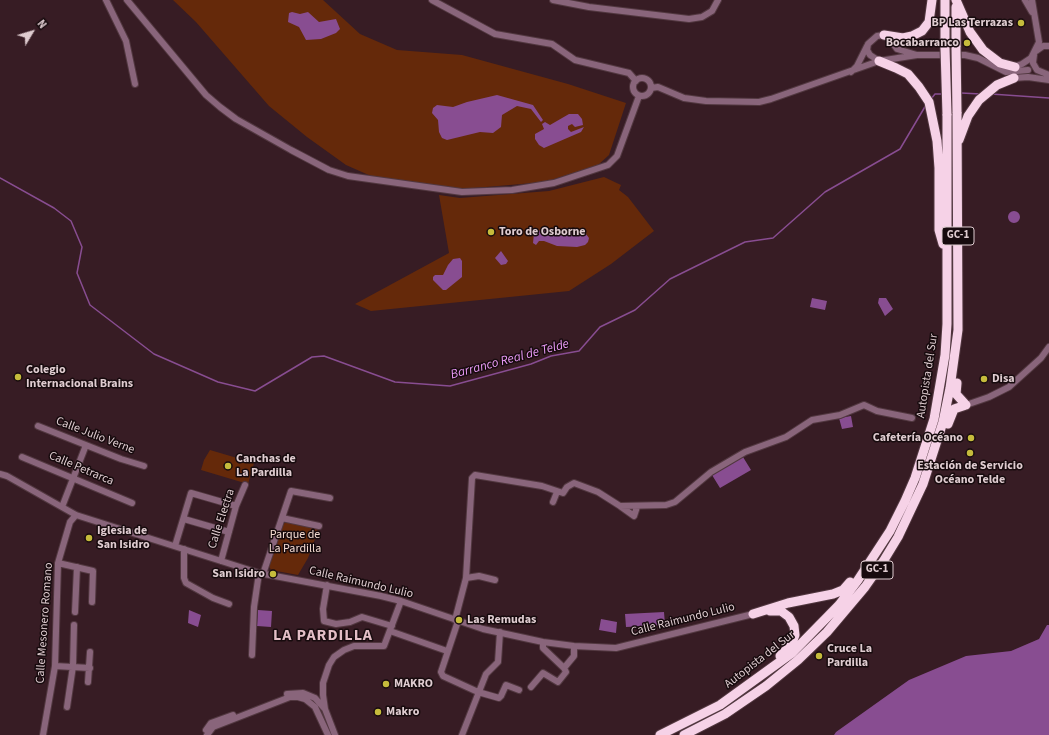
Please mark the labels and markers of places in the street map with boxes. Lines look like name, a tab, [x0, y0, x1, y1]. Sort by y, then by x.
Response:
place label: BP Las Terrazas	[931, 16, 1013, 30]
marker: BP Las Terrazas	[1016, 18, 1026, 28]
place label: Bocabarranco	[886, 36, 959, 50]
marker: Bocabarranco	[962, 38, 972, 48]
place label: Toro de Osborne	[499, 225, 586, 239]
marker: Toro de Osborne	[486, 227, 496, 237]
place label: Colegio Internacional Brains	[26, 363, 133, 391]
marker: Colegio Internacional Brains	[13, 372, 23, 382]
place label: Disa	[992, 372, 1015, 386]
marker: Disa	[979, 374, 989, 384]
place label: Cafetería Océano	[873, 431, 963, 445]
marker: Cafetería Océano	[966, 433, 976, 443]
marker: Estación de Servicio Océano Telde	[965, 448, 975, 458]
place label: Canchas de La Pardilla	[236, 452, 296, 480]
place label: Estación de Servicio Océano Telde	[917, 459, 1023, 487]
marker: Canchas de La Pardilla	[223, 461, 233, 471]
place label: Iglesia de San Isidro	[97, 524, 150, 552]
marker: Iglesia de San Isidro	[84, 533, 94, 543]
place label: San Isidro	[212, 567, 265, 581]
marker: San Isidro	[268, 569, 278, 579]
place label: Las Remudas	[467, 613, 536, 627]
marker: Las Remudas	[454, 615, 464, 625]
place label: Cruce La Pardilla	[827, 642, 872, 670]
marker: Cruce La Pardilla	[814, 651, 824, 661]
place label: MAKRO	[394, 677, 433, 691]
marker: MAKRO	[381, 679, 391, 689]
place label: Makro	[386, 705, 419, 719]
marker: Makro	[373, 707, 383, 717]

